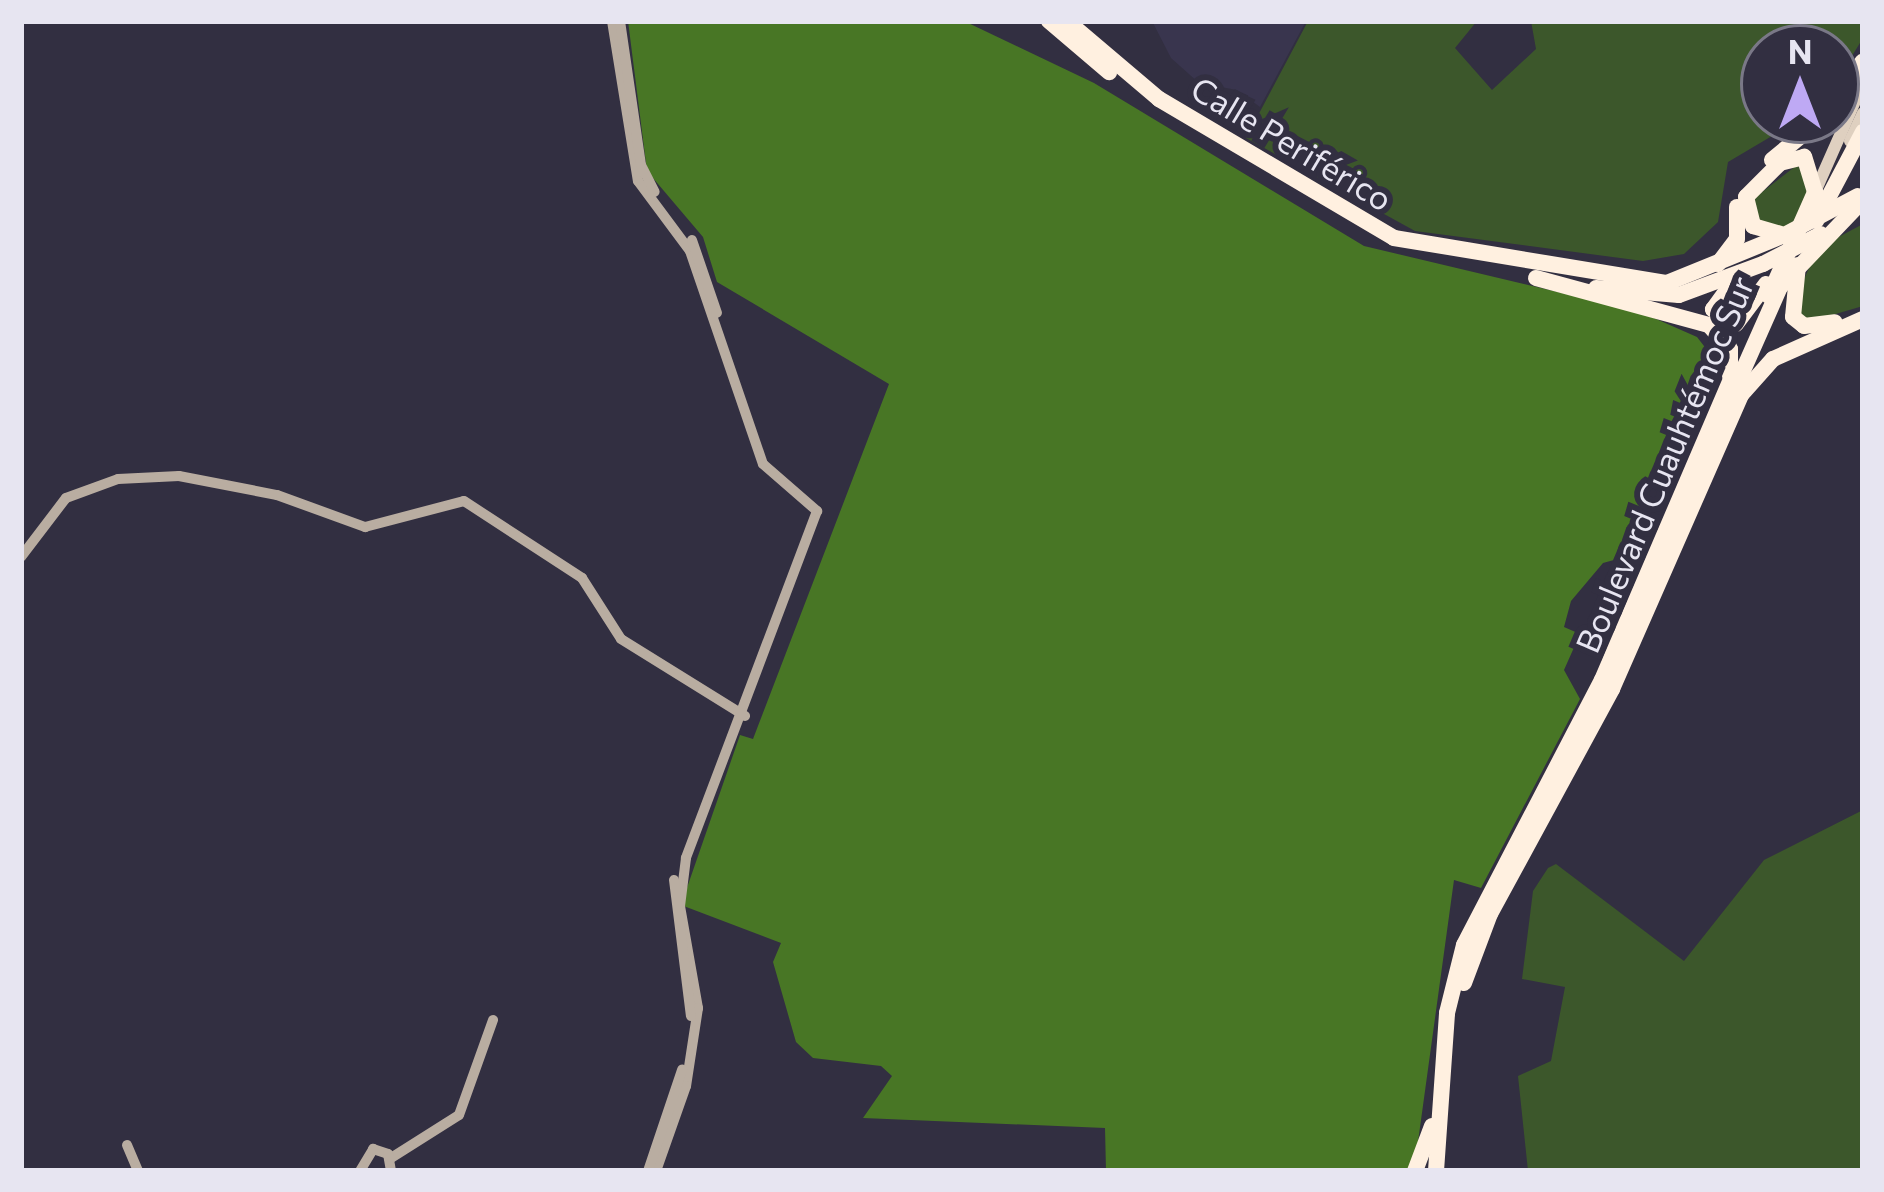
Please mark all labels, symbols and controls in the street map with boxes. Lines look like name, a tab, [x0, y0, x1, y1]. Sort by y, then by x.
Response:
north arrow	[1740, 24, 1860, 144]
text: N	[1788, 30, 1812, 71]
street label: Calle Periférico	[1185, 68, 1399, 218]
street label: Boulevard Cuauhtémoc Sur	[1567, 270, 1761, 658]

